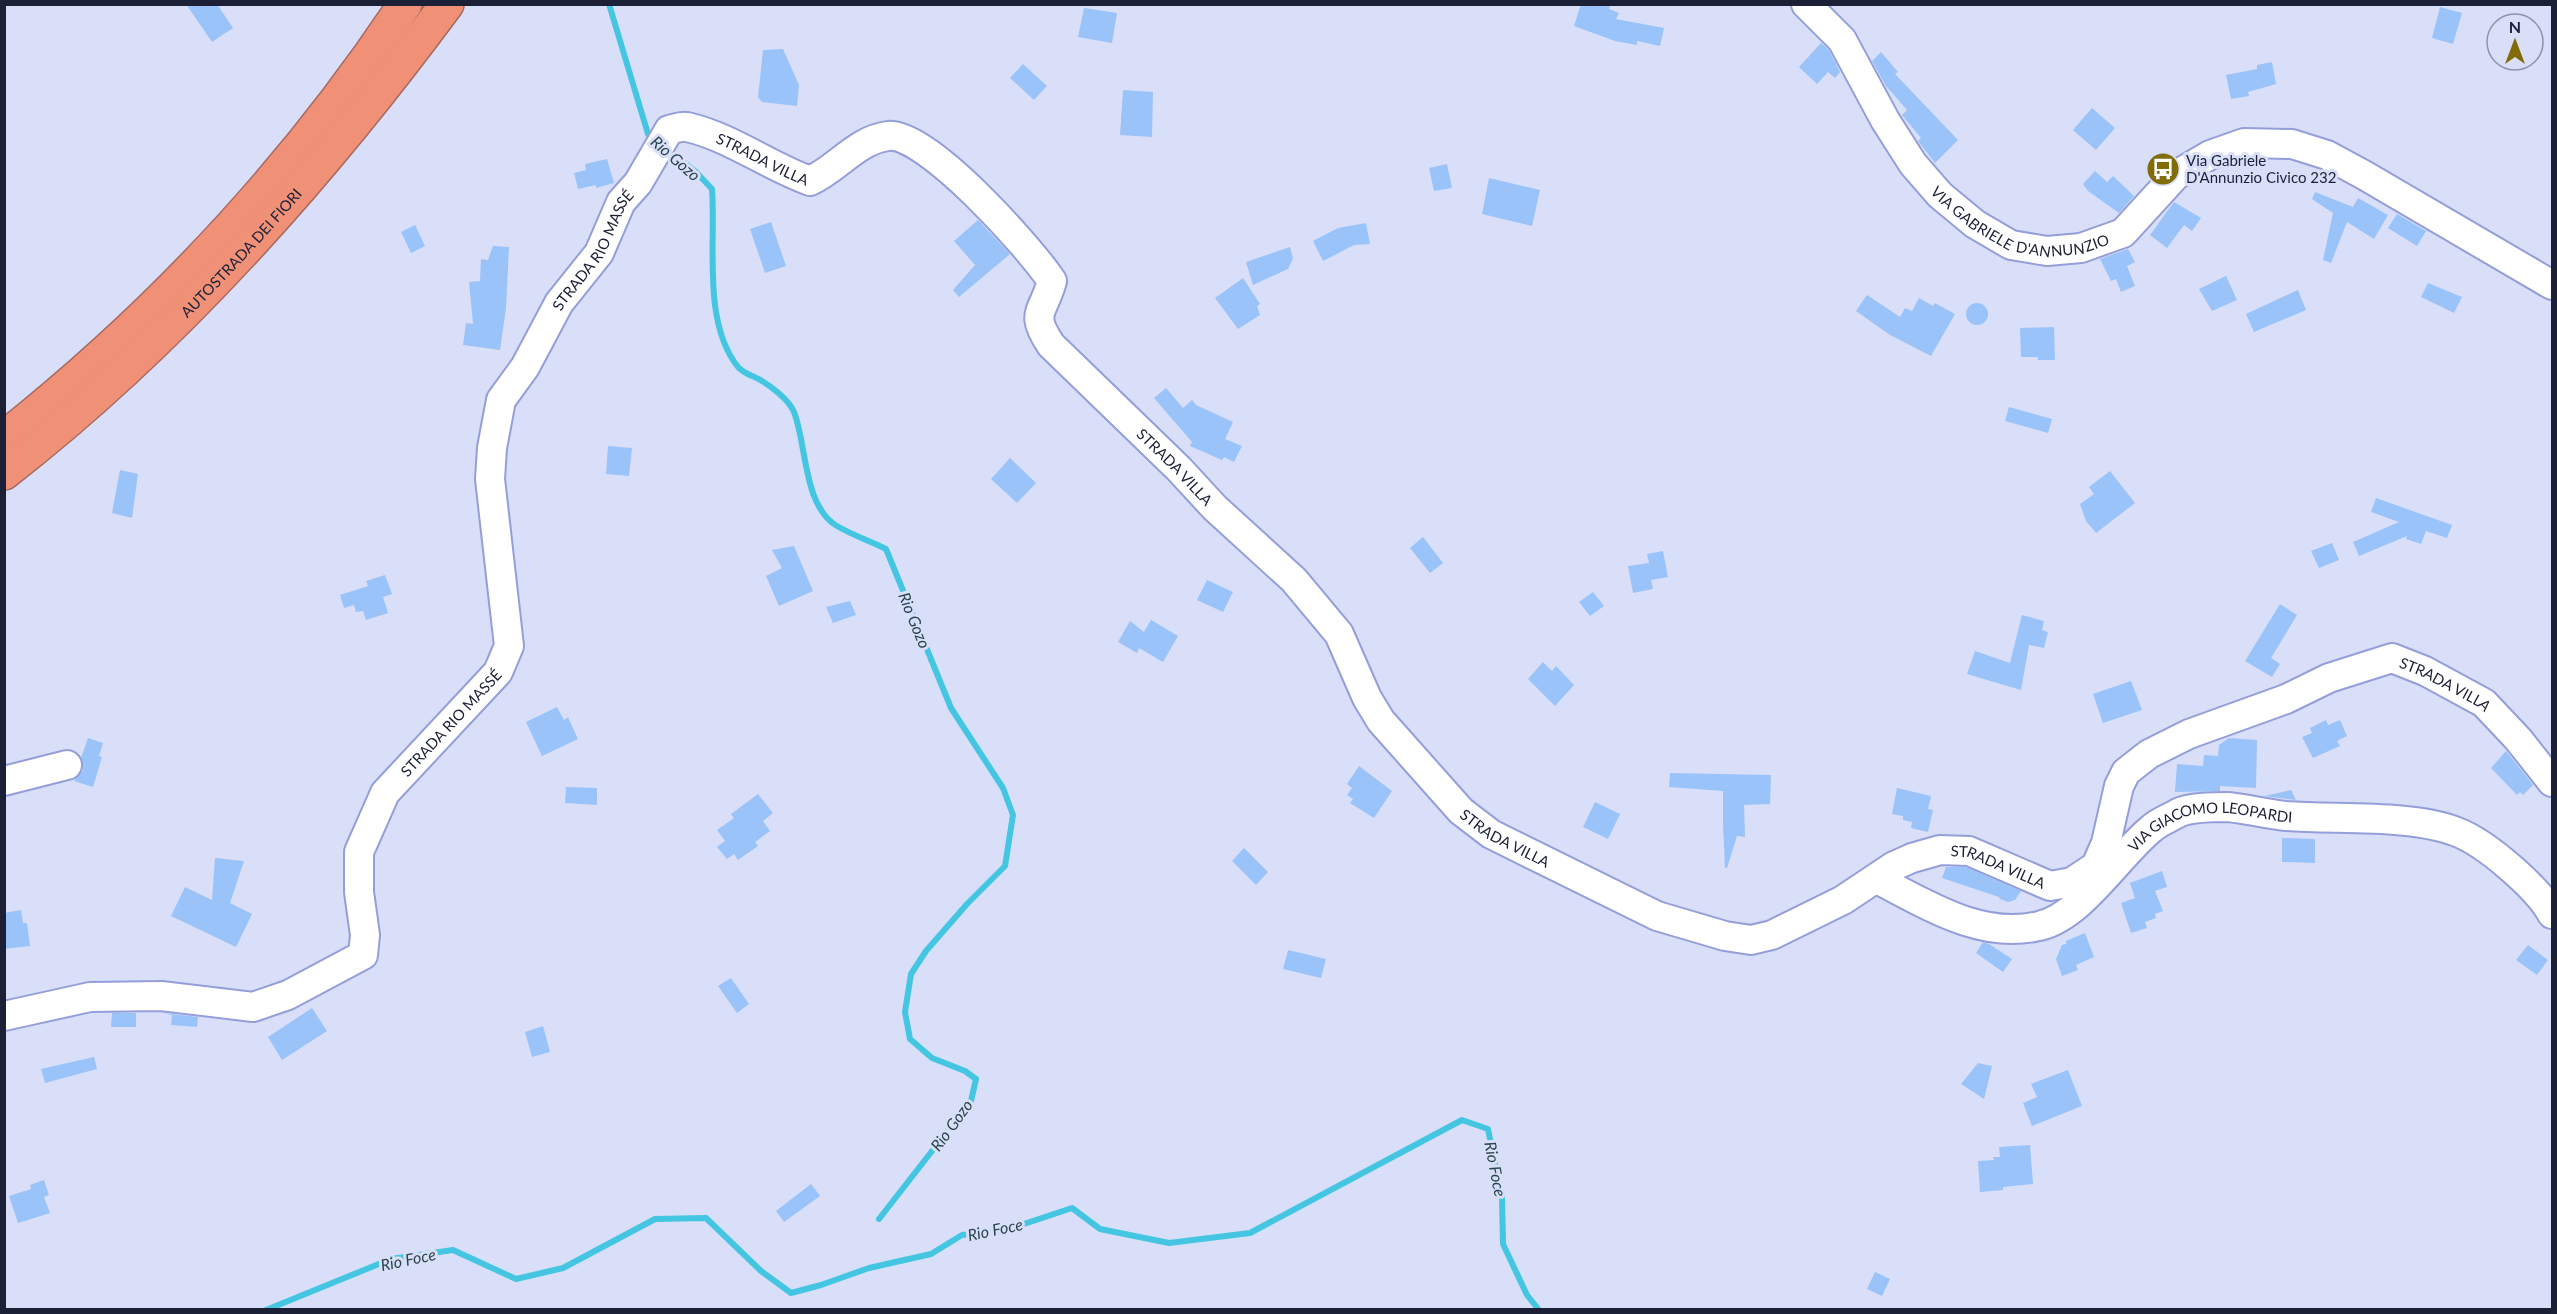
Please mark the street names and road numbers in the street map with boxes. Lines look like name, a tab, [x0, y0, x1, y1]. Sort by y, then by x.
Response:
street label: STRADA VILLA	[714, 129, 812, 189]
street label: VIA GABRIELE D'ANNUNZIO	[1927, 182, 2111, 261]
street label: AUTOSTRADA DEI FIORI	[177, 185, 305, 321]
street label: STRADA RIO MASSÉ	[548, 186, 637, 313]
street label: STRADA VILLA	[1133, 424, 1217, 509]
street label: STRADA VILLA	[2397, 653, 2496, 715]
street label: STRADA RIO MASSÉ	[396, 665, 505, 780]
street label: VIA GIACOMO LEOPARDI	[2124, 798, 2293, 855]
street label: STRADA VILLA	[1457, 805, 1554, 871]
street label: STRADA VILLA	[1950, 841, 2049, 892]

